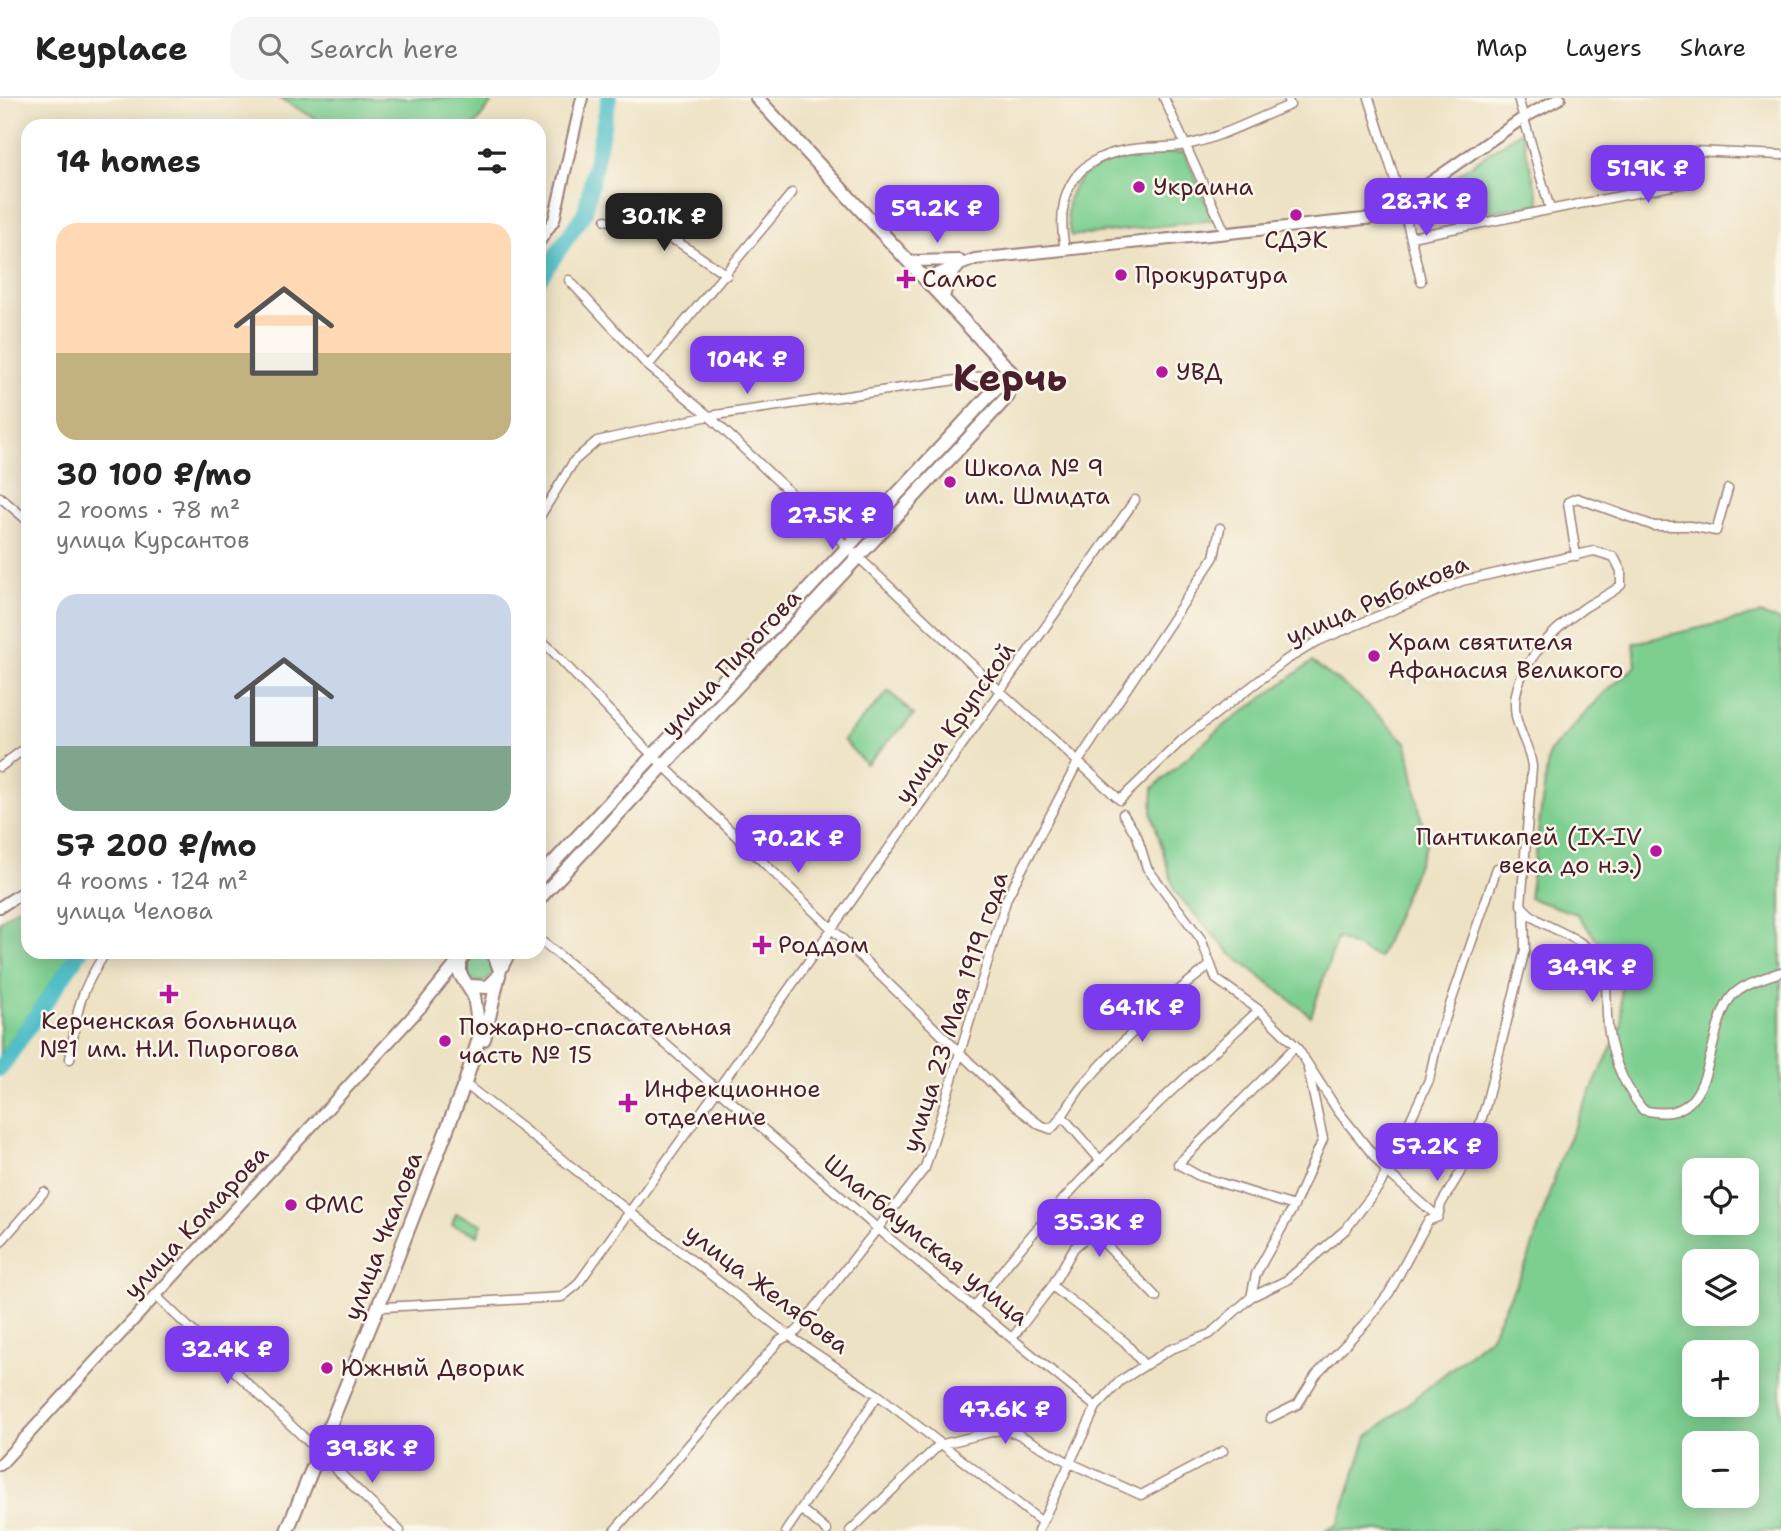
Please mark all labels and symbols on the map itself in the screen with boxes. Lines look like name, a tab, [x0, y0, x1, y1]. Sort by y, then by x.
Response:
pin: 51.9K ₽	[1583, 146, 1713, 205]
place label: Украина	[1153, 171, 1253, 203]
pin: 28.7K ₽	[1361, 178, 1491, 238]
marker: Украина	[1131, 179, 1147, 195]
pin: 59.2K ₽	[872, 186, 1002, 245]
pin: 30.1K ₽	[599, 194, 729, 253]
marker: СДЭК	[1288, 207, 1304, 223]
place label: СДЭК	[1264, 224, 1328, 256]
place label: Прокуратура	[1135, 259, 1287, 291]
place label: Салюс	[922, 263, 997, 295]
marker: Прокуратура	[1113, 267, 1129, 283]
marker: Салюс	[896, 269, 916, 289]
pin: 104K ₽	[690, 336, 804, 396]
district label: Керчь	[953, 352, 1067, 403]
place label: УВД	[1176, 356, 1222, 388]
marker: УВД	[1154, 364, 1170, 380]
place label: Школа № 9 им. Шмидта	[964, 452, 1110, 512]
marker: Школа № 9 им. Шмидта	[942, 474, 958, 490]
pin: 27.5K ₽	[767, 492, 897, 552]
street label: улица Рыбакова	[1281, 547, 1473, 653]
street label: улица Пирогова	[654, 582, 808, 744]
place label: Храм святителя Афанасия Великого	[1388, 626, 1623, 686]
street label: улица Крупской	[887, 636, 1023, 810]
marker: Храм святителя Афанасия Великого	[1366, 648, 1382, 664]
pin: 70.2K ₽	[733, 816, 863, 875]
place label: Пантикапей (IX-IV века до н.э.)	[1416, 821, 1642, 881]
marker: Пантикапей (IX-IV века до н.э.)	[1648, 843, 1664, 859]
street label: улица 23 Мая 1919 года	[894, 868, 1016, 1156]
place label: Роддом	[778, 929, 869, 961]
marker: Роддом	[752, 935, 772, 955]
pin: 34.9K ₽	[1527, 944, 1657, 1004]
marker: Керченская больница №1 им. Н.И. Пирогова	[159, 984, 179, 1004]
pin: 64.1K ₽	[1077, 984, 1207, 1044]
place label: Керченская больница №1 им. Н.И. Пирогова	[39, 1005, 299, 1065]
place label: Пожарно-спасательная часть № 15	[459, 1011, 732, 1071]
marker: Пожарно-спасательная часть № 15	[437, 1033, 453, 1049]
place label: Инфекционное отделение	[644, 1073, 821, 1133]
marker: Инфекционное отделение	[618, 1093, 638, 1113]
pin: 57.2K ₽	[1372, 1124, 1502, 1183]
street label: улица Комарова	[117, 1138, 276, 1306]
street label: улица Чкалова	[336, 1147, 430, 1325]
street label: Шлагбаумская улица	[817, 1147, 1035, 1333]
place label: ФМС	[305, 1189, 364, 1221]
marker: ФМС	[283, 1197, 299, 1213]
pin: 35.3K ₽	[1034, 1200, 1164, 1259]
street label: улица Желябова	[678, 1217, 856, 1361]
pin: 32.4K ₽	[162, 1326, 292, 1386]
place label: Южный Дворик	[341, 1352, 525, 1384]
marker: Южный Дворик	[319, 1360, 335, 1376]
pin: 47.6K ₽	[940, 1386, 1070, 1446]
pin: 39.8K ₽	[307, 1426, 437, 1485]

